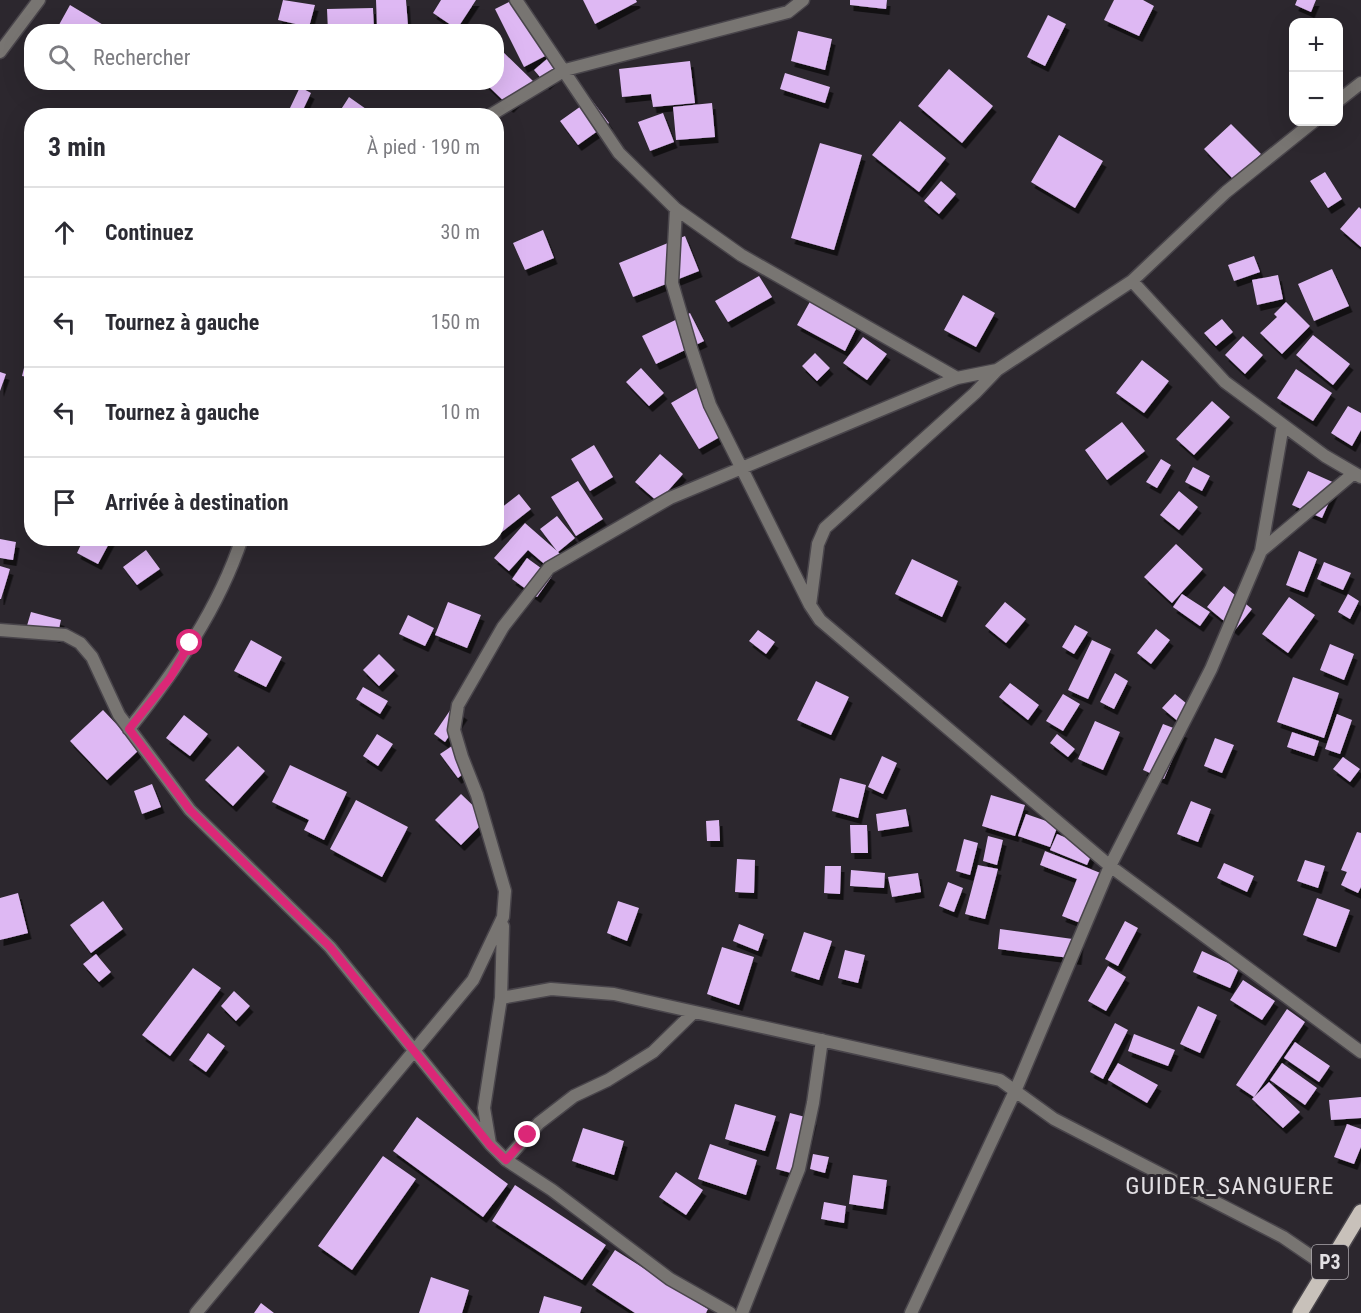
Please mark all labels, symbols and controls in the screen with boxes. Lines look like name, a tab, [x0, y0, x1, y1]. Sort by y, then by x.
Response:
map controls	[1289, 18, 1343, 126]
button: +	[1289, 18, 1343, 72]
search box	[24, 24, 504, 90]
icon: search	[45, 41, 78, 74]
text: Rechercher	[93, 45, 190, 70]
button: −	[1289, 72, 1343, 126]
text: 3 min	[48, 132, 106, 162]
text: À pied · 190 m	[367, 135, 480, 159]
icon: ahead	[48, 216, 81, 249]
text: Continuez	[105, 220, 194, 245]
text: 30 m	[441, 220, 480, 244]
icon: left	[48, 306, 81, 339]
text: Tournez à gauche	[105, 310, 259, 335]
text: 150 m	[431, 310, 480, 334]
icon: left	[48, 396, 81, 429]
text: Tournez à gauche	[105, 400, 259, 425]
text: 10 m	[441, 400, 480, 424]
icon: arrive	[48, 486, 81, 519]
text: Arrivée à destination	[105, 490, 289, 515]
route start	[176, 629, 202, 655]
route end	[514, 1121, 540, 1147]
district label: GUIDER_SANGUERE	[1125, 1172, 1335, 1200]
road number: P3	[1312, 1245, 1348, 1279]

